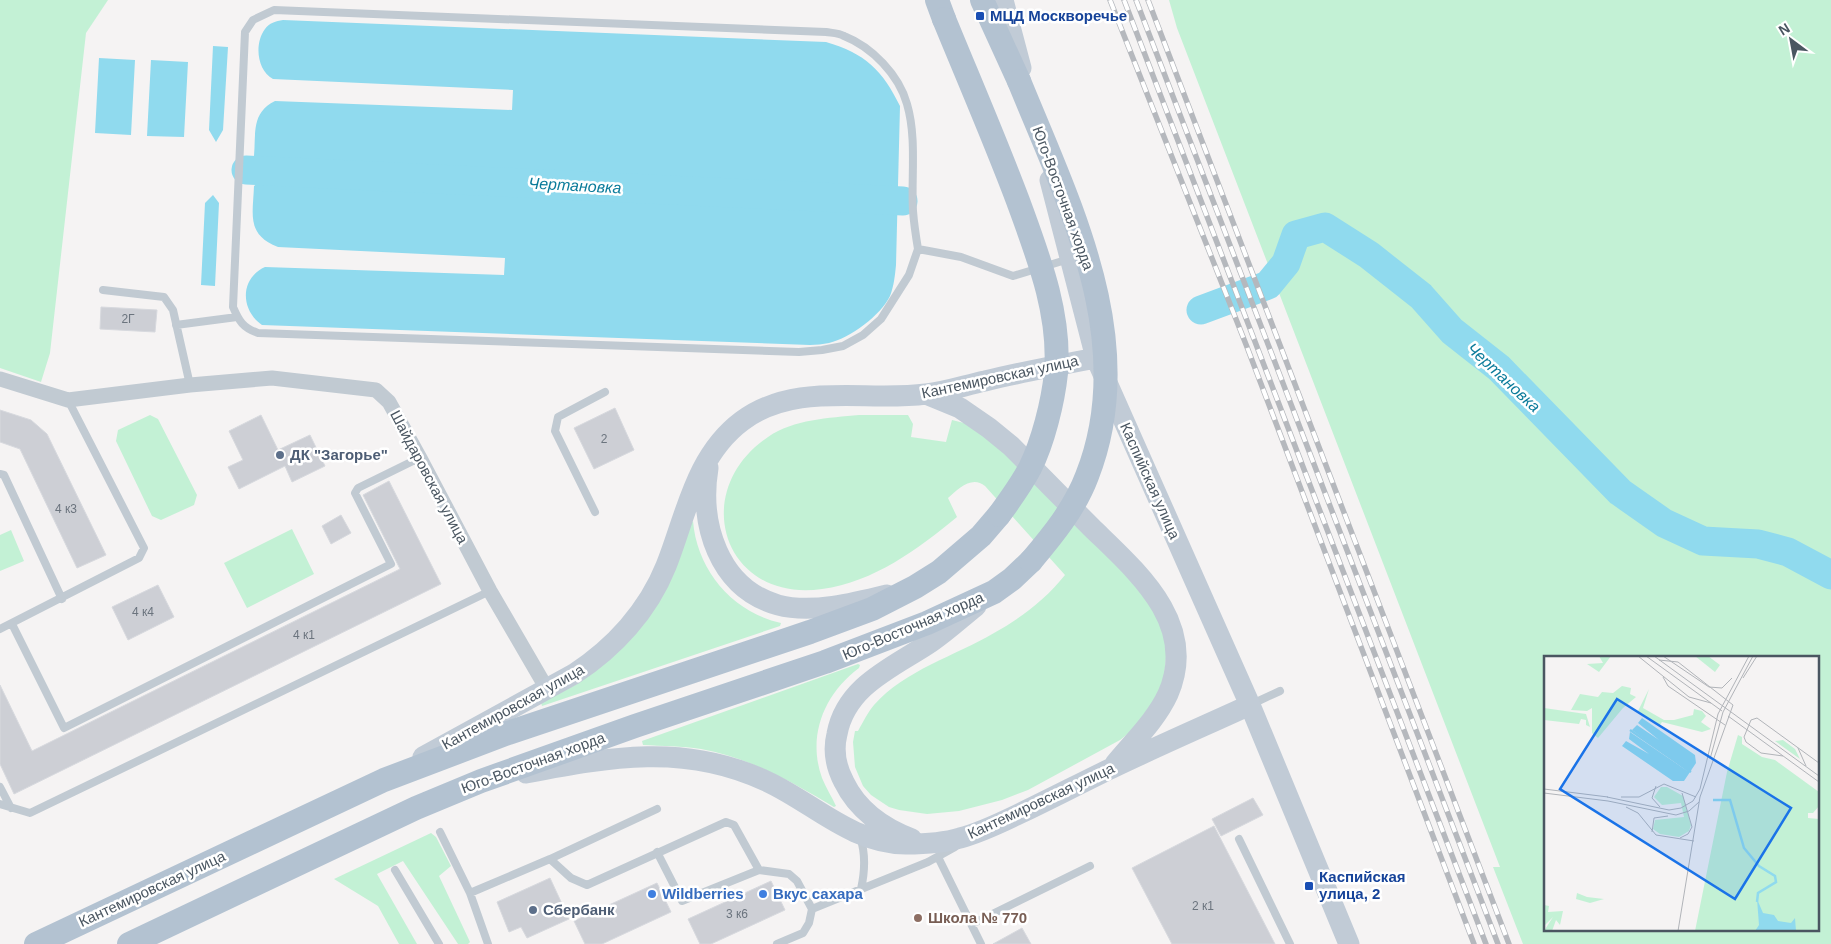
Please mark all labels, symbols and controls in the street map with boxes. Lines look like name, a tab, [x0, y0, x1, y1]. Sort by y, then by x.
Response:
place label: МЦД Москворечье	[990, 7, 1127, 24]
marker: МЦД Москворечье	[974, 10, 986, 22]
north arrow	[1766, 15, 1816, 65]
text: N	[1776, 20, 1793, 38]
street label: Юго-Восточная хорда	[1030, 124, 1098, 273]
water label: Чертановка	[528, 175, 622, 196]
house number: 2Г	[121, 312, 135, 326]
water label: Чертановка	[1464, 339, 1544, 415]
street label: Кантемировская улица	[920, 351, 1080, 401]
street label: Шайдаровская улица	[387, 407, 472, 547]
street label: Каспийская улица	[1117, 420, 1184, 542]
house number: 2	[601, 432, 608, 446]
place label: ДК "Загорье"	[290, 446, 388, 463]
marker: ДК "Загорье"	[274, 449, 286, 461]
house number: 4 к3	[55, 502, 77, 516]
street label: Юго-Восточная хорда	[840, 588, 987, 663]
house number: 4 к4	[132, 605, 154, 619]
house number: 4 к1	[293, 628, 315, 642]
inset map	[1544, 656, 1818, 932]
street label: Кантемировская улица	[439, 660, 587, 753]
street label: Юго-Восточная хорда	[459, 728, 608, 796]
street label: Кантемировская улица	[965, 759, 1117, 842]
street label: Кантемировская улица	[76, 847, 228, 930]
place label: Каспийская улица, 2	[1319, 868, 1405, 902]
marker: Каспийская улица, 2	[1303, 880, 1315, 892]
place label: Wildberries	[662, 885, 744, 902]
place label: Вкус сахара	[773, 885, 864, 902]
marker: Wildberries	[646, 888, 658, 900]
marker: Вкус сахара	[757, 888, 769, 900]
house number: 2 к1	[1192, 899, 1214, 913]
place label: Сбербанк	[543, 901, 615, 918]
marker: Сбербанк	[527, 904, 539, 916]
house number: 3 к6	[726, 907, 748, 921]
place label: Школа № 770	[928, 909, 1027, 926]
marker: Школа № 770	[912, 912, 924, 924]

